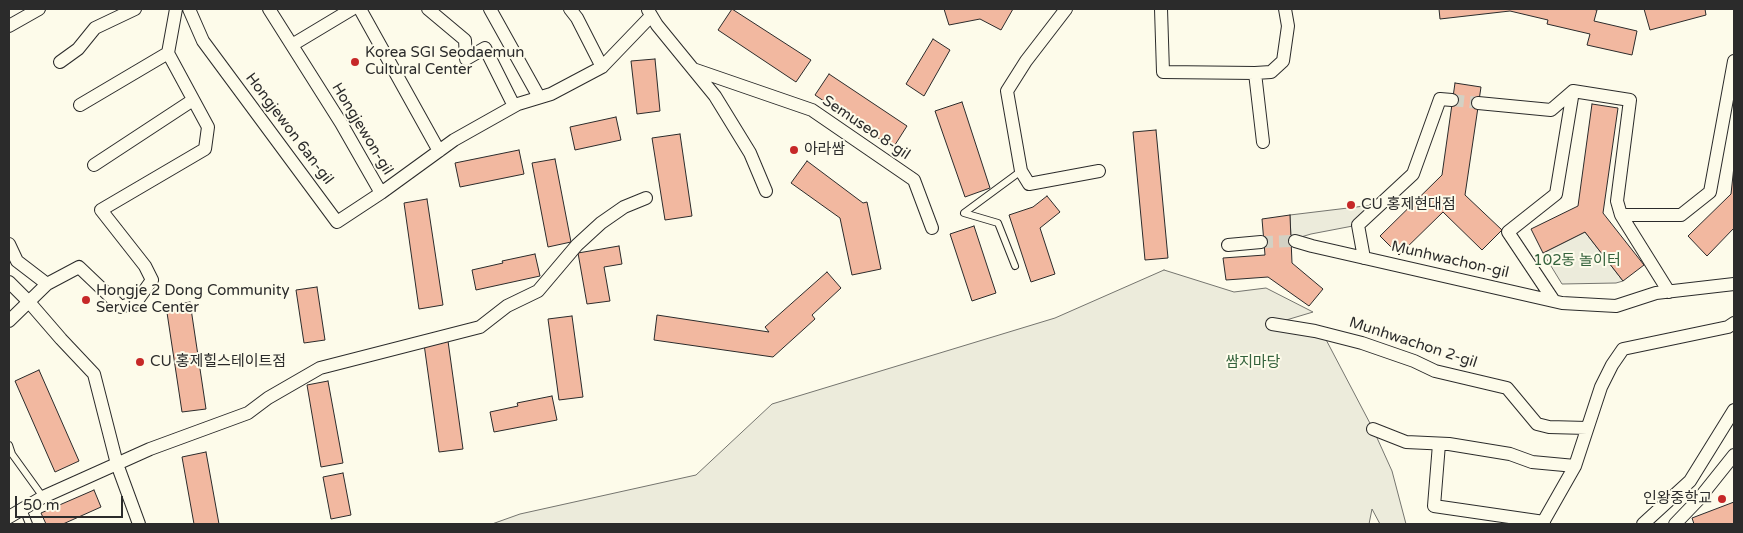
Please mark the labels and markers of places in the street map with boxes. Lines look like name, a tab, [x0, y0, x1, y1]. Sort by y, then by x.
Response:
place label: Korea SGI Seodaemun Cultural Center	[365, 44, 524, 79]
marker: Korea SGI Seodaemun Cultural Center	[349, 56, 361, 68]
place label: 아라쌈	[804, 141, 845, 159]
marker: 아라쌈	[788, 144, 800, 156]
place label: CU 홍제현대점	[1361, 196, 1456, 214]
marker: CU 홍제현대점	[1345, 199, 1357, 211]
place label: Hongje 2 Dong Community Service Center	[96, 282, 289, 317]
marker: Hongje 2 Dong Community Service Center	[80, 294, 92, 306]
place label: CU 홍제힐스테이트점	[150, 353, 286, 371]
marker: CU 홍제힐스테이트점	[134, 356, 146, 368]
place label: 인왕중학교	[1643, 490, 1712, 508]
marker: 인왕중학교	[1716, 493, 1728, 505]

